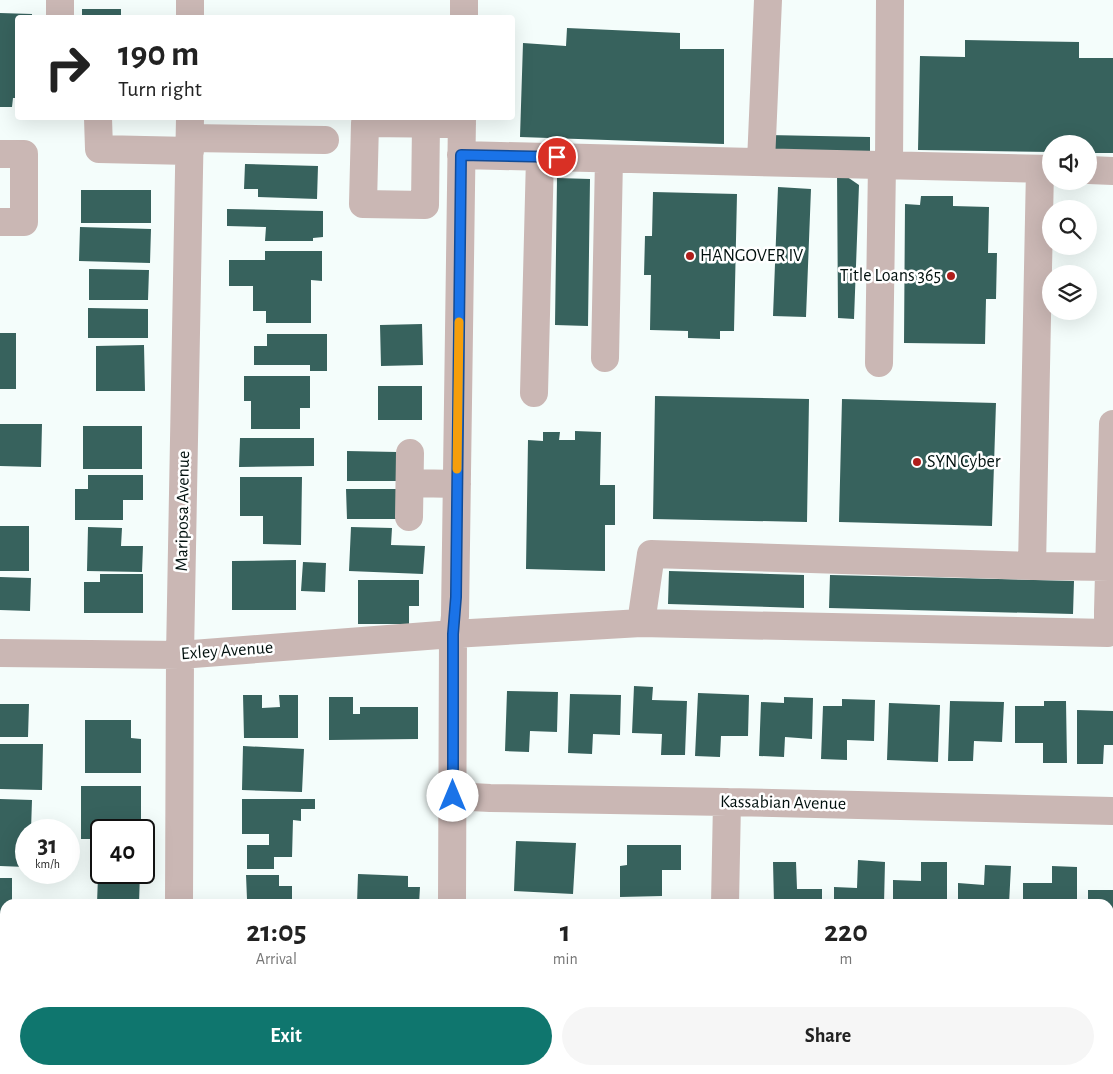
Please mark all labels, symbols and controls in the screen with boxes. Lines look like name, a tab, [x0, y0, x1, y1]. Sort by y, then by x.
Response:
icon: right	[35, 35, 100, 100]
text: 190 m	[118, 37, 199, 72]
text: Turn right	[118, 78, 202, 100]
map controls	[1042, 135, 1097, 320]
button: sound	[1042, 135, 1097, 190]
pin	[536, 136, 578, 178]
icon: arrive	[543, 143, 571, 171]
button: search	[1042, 200, 1097, 255]
place label: HANGOVER IV	[700, 247, 804, 265]
marker: HANGOVER IV	[684, 250, 696, 262]
button: layers	[1042, 265, 1097, 320]
place label: Title Loans 365	[840, 267, 941, 285]
marker: Title Loans 365	[945, 270, 957, 282]
street label: Mariposa Avenue	[173, 450, 193, 572]
place label: SYN Cyber	[927, 453, 1001, 471]
marker: SYN Cyber	[911, 456, 923, 468]
street label: Exley Avenue	[180, 639, 274, 663]
position arrow	[426, 769, 478, 821]
street label: Kassabian Avenue	[720, 793, 846, 813]
speed limit sign: 40	[90, 819, 155, 884]
text: 31	[38, 833, 57, 858]
text: km/h	[35, 858, 60, 870]
text: 21:05	[246, 917, 307, 947]
text: 1	[560, 917, 571, 947]
text: 220	[824, 917, 868, 947]
text: Arrival	[256, 951, 297, 967]
text: min	[553, 951, 578, 967]
text: m	[839, 951, 852, 967]
button: Exit	[20, 1007, 552, 1065]
button: Share	[562, 1007, 1094, 1065]

